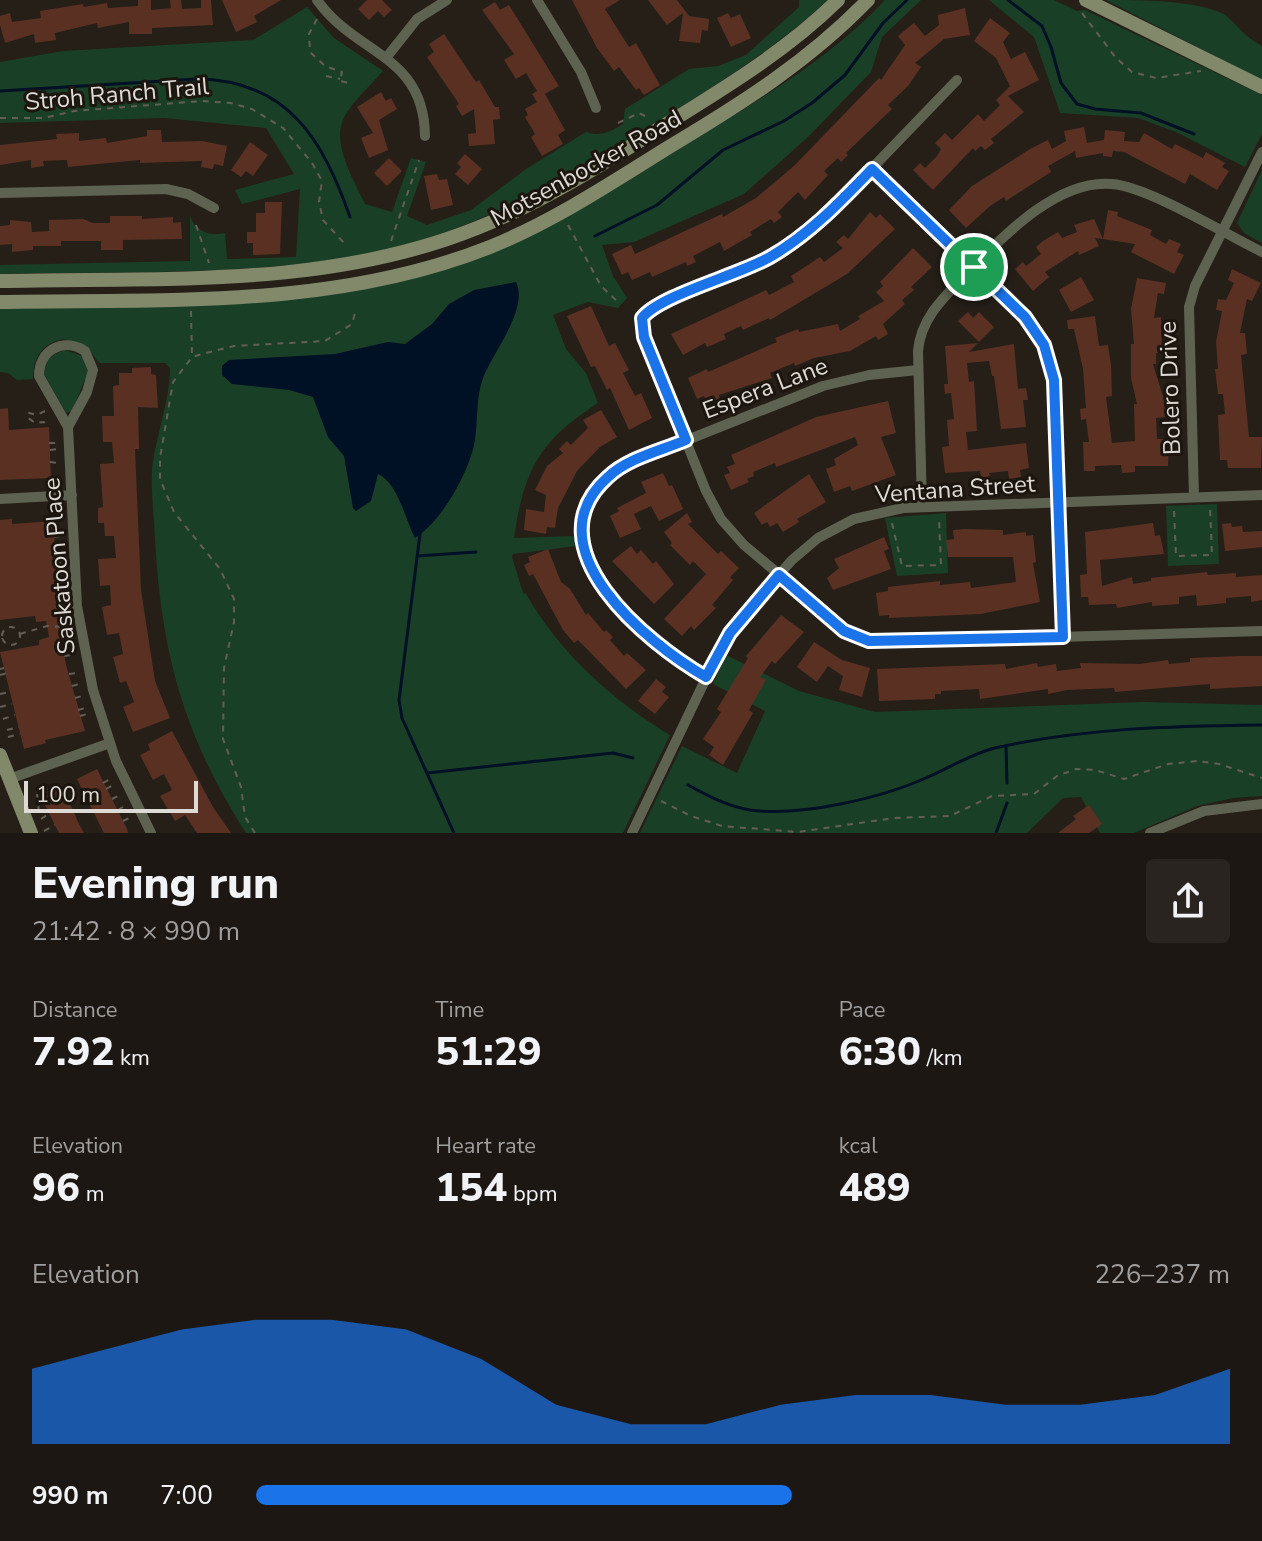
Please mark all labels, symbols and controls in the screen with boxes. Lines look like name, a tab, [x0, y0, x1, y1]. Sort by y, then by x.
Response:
street label: Stroh Ranch Trail	[24, 70, 210, 118]
street label: Motsenbocker Road	[485, 102, 687, 234]
pin	[940, 233, 1008, 301]
icon: arrive	[952, 245, 996, 289]
street label: Bolero Drive	[1152, 320, 1188, 456]
street label: Espera Lane	[698, 349, 832, 427]
street label: Ventana Street	[873, 467, 1037, 511]
street label: Saskatoon Place	[35, 476, 83, 656]
scale bar	[24, 777, 198, 813]
text: 100 m	[36, 780, 100, 810]
text: Evening run	[32, 854, 279, 914]
button: share	[1146, 859, 1230, 943]
text: 21:42 · 8 × 990 m	[32, 914, 240, 949]
text: Distance	[32, 995, 117, 1025]
text: Time	[435, 995, 484, 1025]
text: Pace	[839, 995, 885, 1025]
text: 7.92	[32, 1025, 114, 1079]
text: 51:29	[435, 1025, 542, 1079]
text: 6:30	[839, 1025, 921, 1079]
text: km	[114, 1043, 150, 1073]
text: /km	[921, 1043, 963, 1073]
text: Elevation	[32, 1131, 123, 1161]
text: Heart rate	[435, 1131, 536, 1161]
text: kcal	[839, 1131, 878, 1161]
text: 96	[32, 1161, 80, 1215]
text: 154	[435, 1161, 507, 1215]
text: 489	[839, 1161, 911, 1215]
text: m	[80, 1179, 105, 1209]
text: bpm	[507, 1179, 557, 1209]
text: Elevation	[32, 1257, 140, 1292]
text: 226–237 m	[1094, 1257, 1230, 1292]
text: 990 m	[32, 1478, 109, 1513]
text: 7:00	[160, 1478, 213, 1513]

